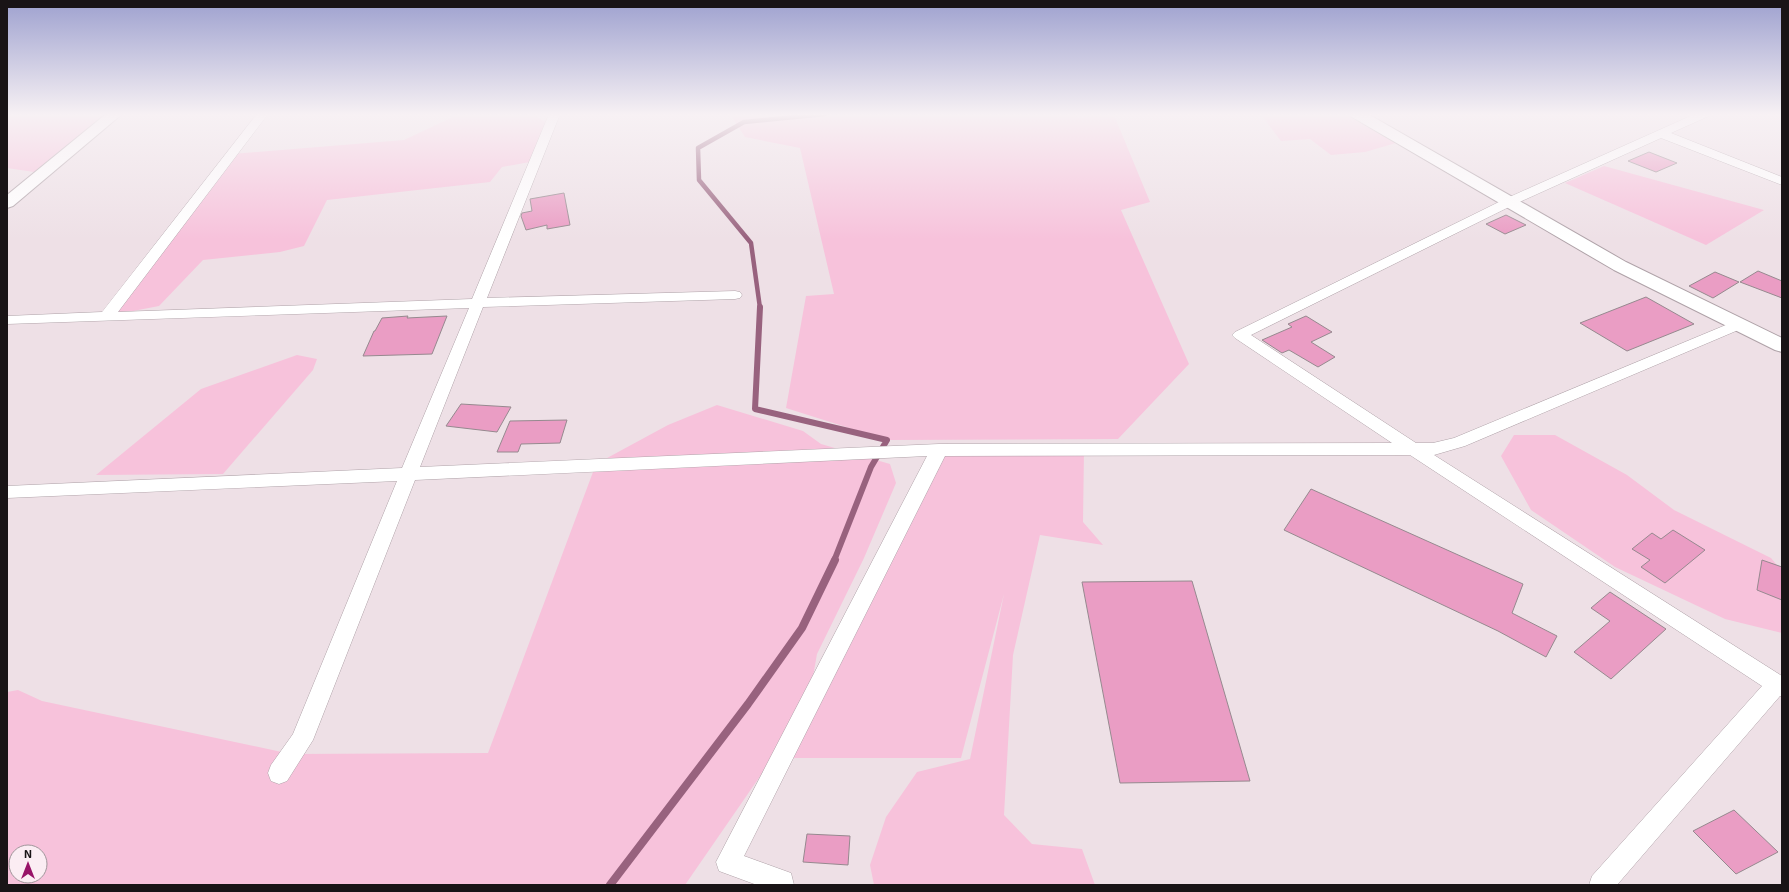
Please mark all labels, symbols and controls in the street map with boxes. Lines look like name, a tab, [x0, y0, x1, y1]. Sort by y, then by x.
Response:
north arrow	[8, 844, 48, 884]
text: N	[24, 847, 32, 860]

